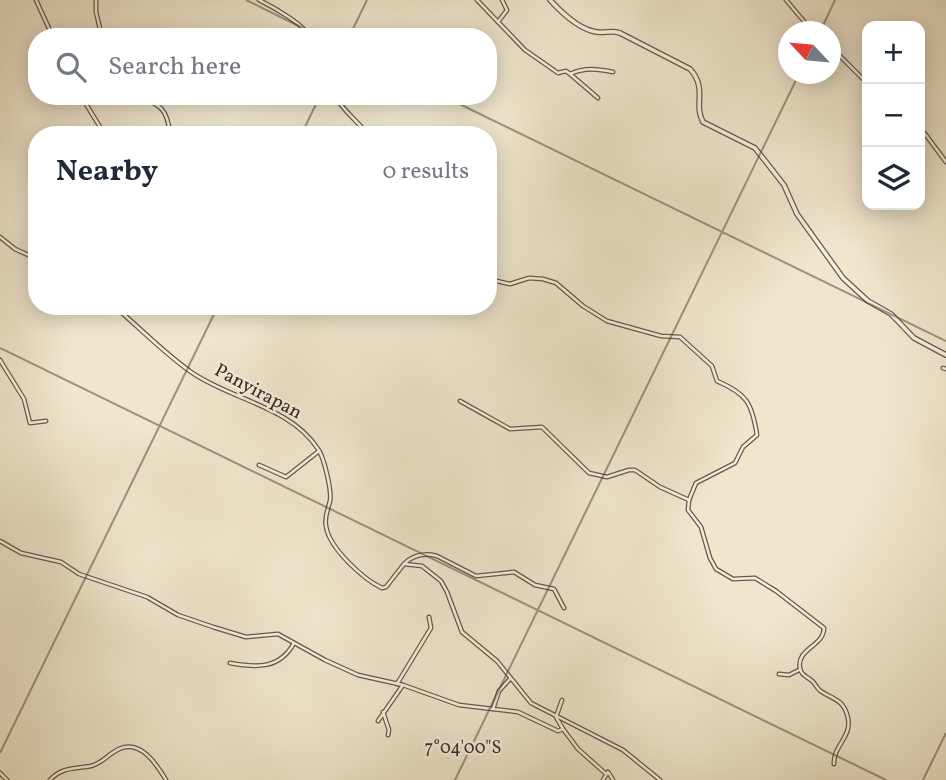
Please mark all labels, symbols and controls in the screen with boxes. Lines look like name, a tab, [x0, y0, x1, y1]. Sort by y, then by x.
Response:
north arrow	[778, 21, 841, 84]
map controls	[862, 21, 925, 210]
button: +	[862, 21, 925, 84]
search box	[28, 28, 497, 105]
icon: search	[52, 48, 90, 86]
text: Search here	[108, 49, 241, 85]
button: −	[862, 84, 925, 147]
button: layers	[862, 147, 925, 210]
text: Nearby	[56, 151, 158, 193]
text: 0 results	[382, 156, 469, 188]
street label: Panyirapan	[209, 358, 307, 426]
text: 7°04'00"S	[425, 736, 501, 761]

